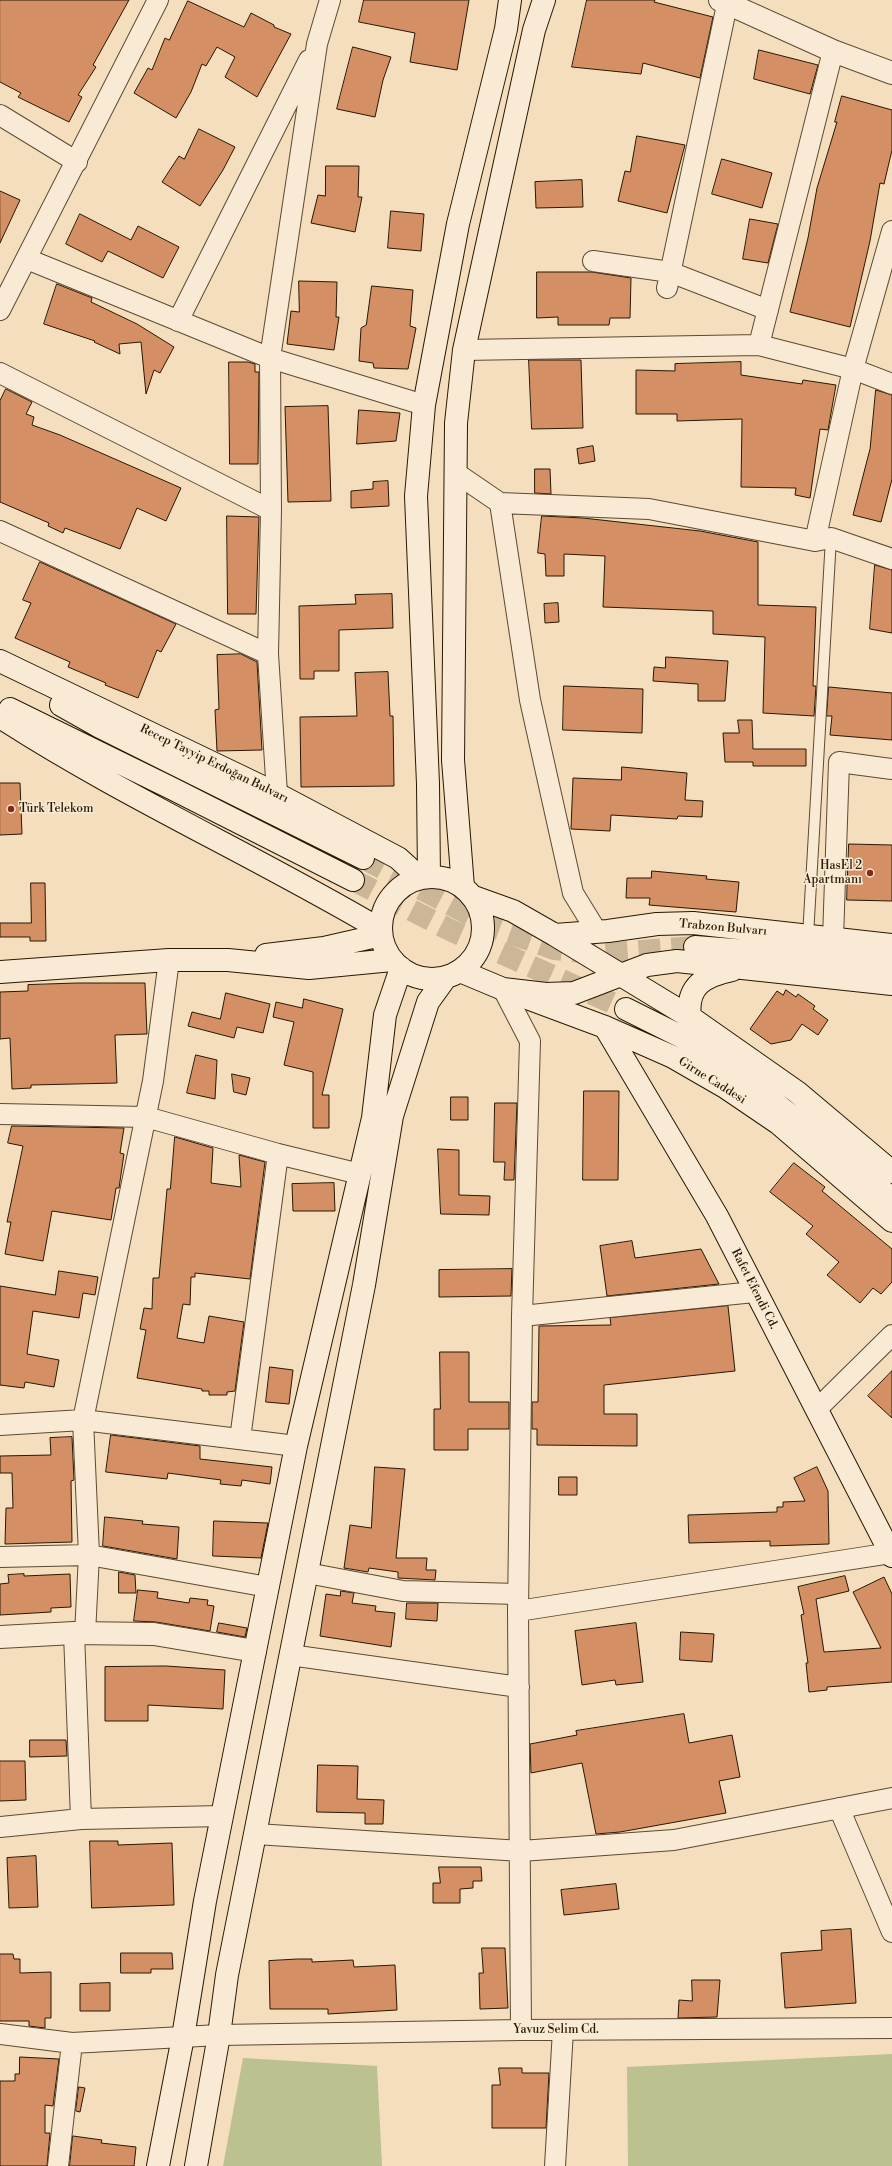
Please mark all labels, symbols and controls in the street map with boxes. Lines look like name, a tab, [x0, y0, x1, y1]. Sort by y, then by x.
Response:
street label: Recep Tayyip Erdoğan Bulvarı	[137, 722, 291, 806]
place label: Türk Telekom	[19, 802, 93, 816]
marker: Türk Telekom	[6, 804, 16, 814]
place label: HasEl 2 Apartmanı	[803, 859, 862, 887]
marker: HasEl 2 Apartmanı	[865, 868, 875, 878]
street label: Trabzon Bulvarı	[678, 917, 768, 939]
street label: Girne Caddesi	[675, 1054, 749, 1108]
street label: Rafet Efendi Cd.	[728, 1246, 780, 1332]
street label: Yavuz Selim Cd.	[513, 2023, 599, 2037]

